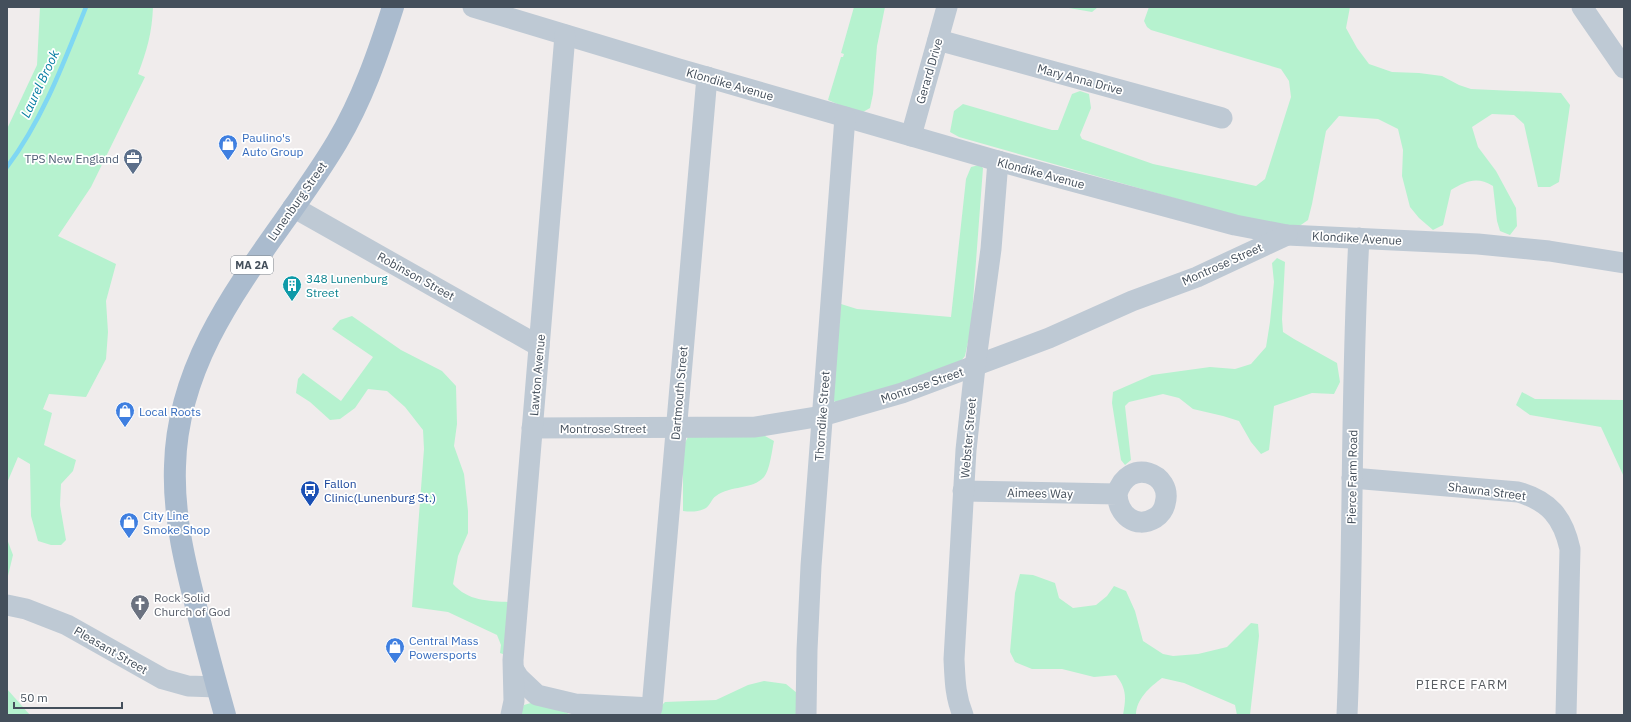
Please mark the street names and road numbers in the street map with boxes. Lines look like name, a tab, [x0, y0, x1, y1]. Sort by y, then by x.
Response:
street label: Gerard Drive	[912, 36, 946, 106]
street label: Mary Anna Drive	[1036, 60, 1125, 98]
street label: Klondike Avenue	[685, 64, 776, 104]
street label: Klondike Avenue	[996, 154, 1087, 192]
street label: Lunenburg Street	[264, 159, 330, 243]
street label: Klondike Avenue	[1312, 228, 1403, 248]
street label: Montrose Street	[1179, 240, 1265, 288]
street label: Robinson Street	[375, 249, 457, 303]
road number: MA 2A	[231, 256, 273, 274]
street label: Lawton Avenue	[526, 333, 548, 417]
street label: Dartmouth Street	[667, 346, 691, 440]
street label: Montrose Street	[879, 364, 965, 406]
street label: Thorndike Street	[811, 371, 833, 461]
street label: Webster Street	[957, 397, 979, 479]
street label: Montrose Street	[560, 421, 646, 436]
street label: Pierce Farm Road	[1344, 430, 1360, 524]
street label: Shawna Street	[1447, 479, 1527, 503]
street label: Aimees Way	[1007, 485, 1073, 501]
street label: Pleasant Street	[71, 623, 151, 677]

